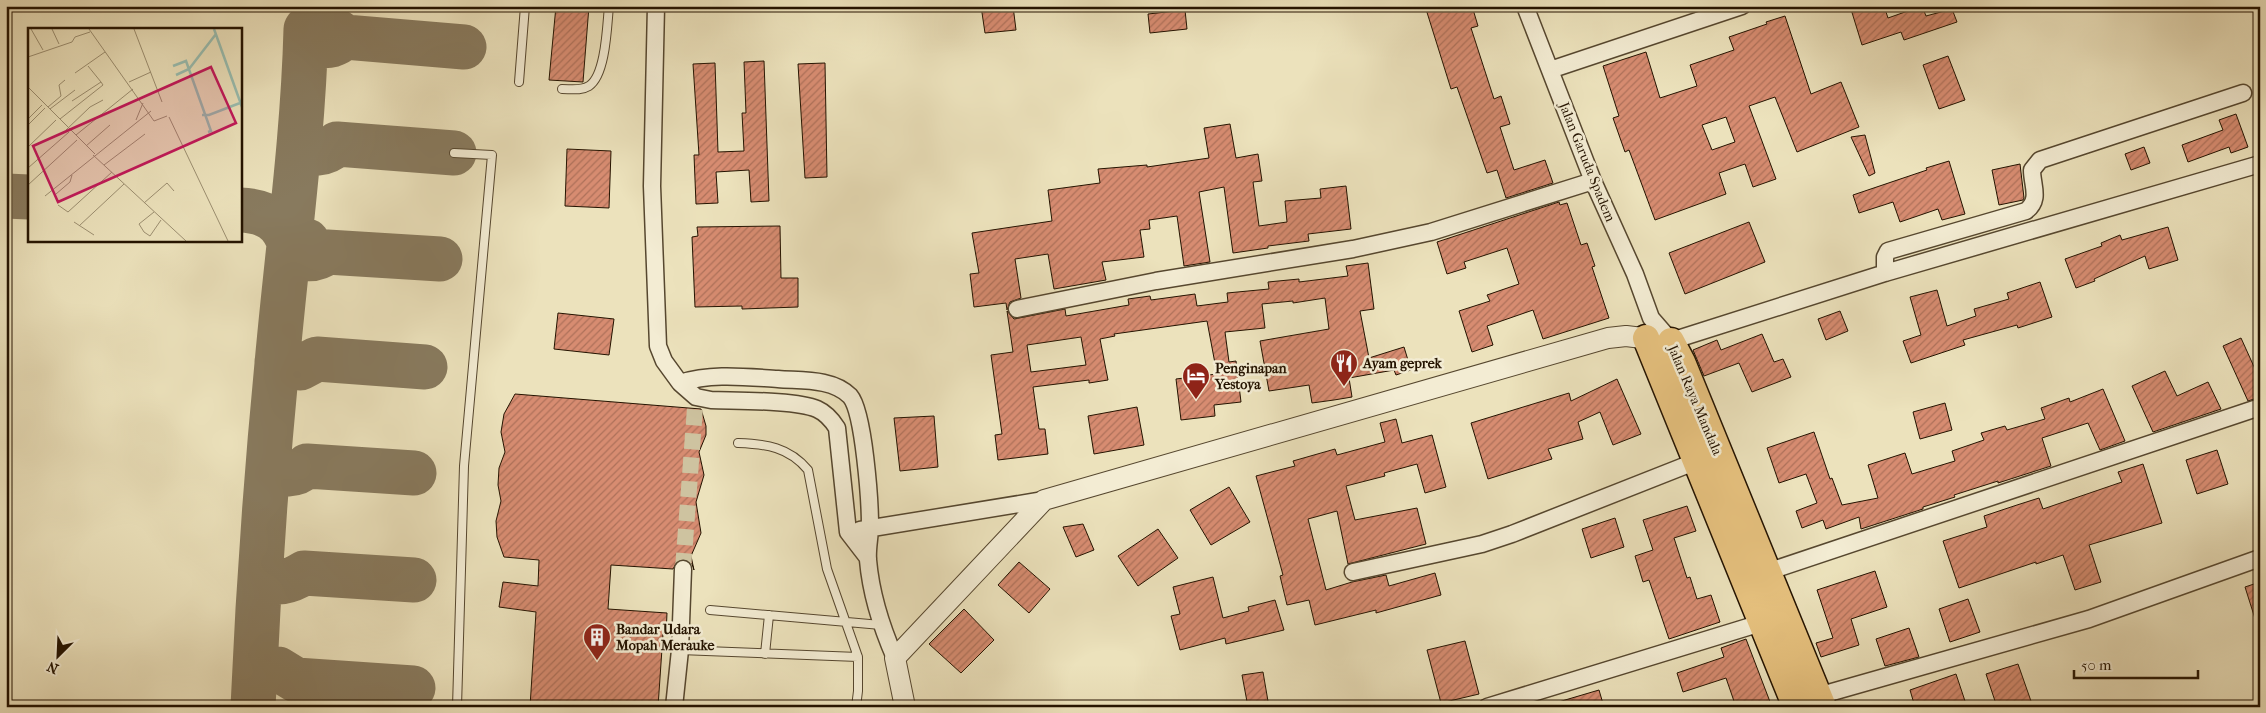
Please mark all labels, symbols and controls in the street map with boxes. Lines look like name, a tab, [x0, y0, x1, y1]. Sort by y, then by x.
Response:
inset map	[28, 28, 241, 241]
street label: Jalan Garuda Spadem	[1555, 99, 1619, 225]
street label: Jalan Raya Mandala	[1664, 341, 1726, 458]
restaurant icon: Ayam geprek	[1329, 348, 1359, 387]
place label: Ayam geprek	[1362, 355, 1443, 372]
place label: Penginapan Yestoya	[1214, 360, 1288, 393]
hotel icon: Penginapan Yestoya	[1181, 361, 1211, 400]
place label: Bandar Udara Mopah Merauke	[615, 621, 715, 654]
building icon: Bandar Udara Mopah Merauke	[582, 622, 612, 661]
north arrow	[32, 630, 82, 680]
scale bar	[2074, 648, 2197, 680]
text: 50 m	[2081, 656, 2112, 674]
text: N	[44, 657, 61, 677]

